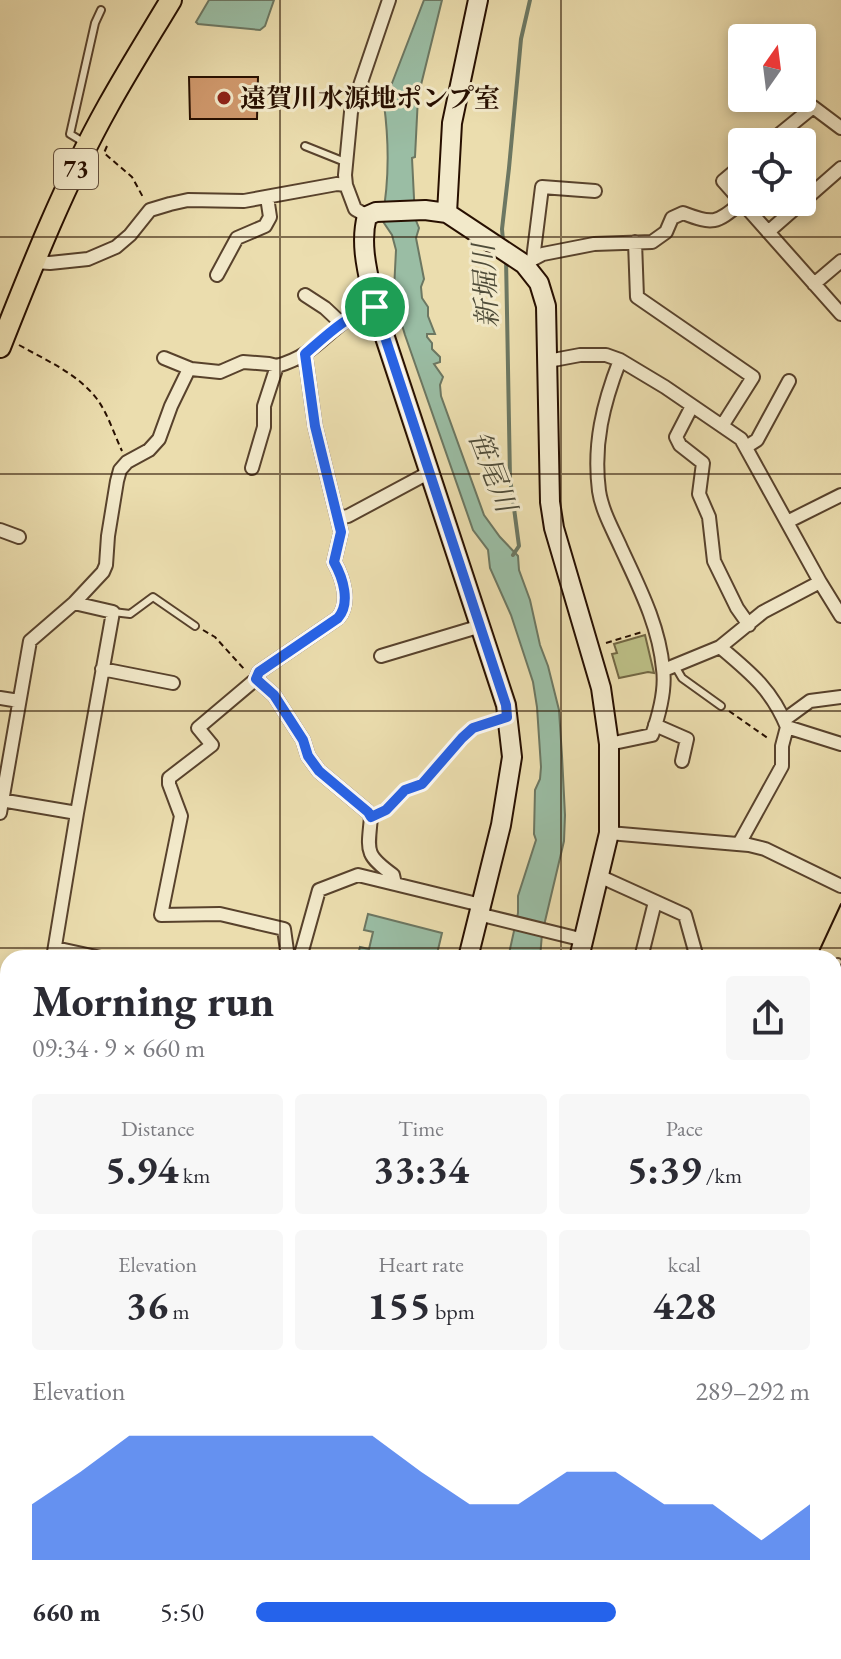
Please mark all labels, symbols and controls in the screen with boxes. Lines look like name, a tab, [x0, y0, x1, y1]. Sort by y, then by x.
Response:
north arrow	[728, 24, 816, 112]
map controls	[728, 24, 816, 216]
place label: 遠賀川水源地ポンプ室	[240, 81, 500, 115]
marker: 遠賀川水源地ポンプ室	[215, 89, 233, 107]
button: locate	[728, 128, 816, 216]
road number: 73	[54, 149, 98, 189]
water label: 新堀川	[465, 240, 505, 329]
pin	[341, 273, 409, 341]
icon: arrive	[353, 285, 397, 329]
water label: 笹尾川	[461, 425, 526, 519]
text: Morning run	[32, 972, 274, 1029]
button: share	[726, 976, 810, 1060]
text: 09:34 · 9 × 660 m	[32, 1031, 205, 1065]
text: Distance	[121, 1114, 194, 1143]
text: Time	[398, 1114, 444, 1143]
text: Pace	[666, 1114, 703, 1143]
text: 5.94	[105, 1143, 178, 1195]
text: 33:34	[373, 1143, 469, 1195]
text: 5:39	[627, 1143, 701, 1195]
text: km	[178, 1161, 210, 1190]
text: /km	[701, 1161, 742, 1190]
text: Elevation	[118, 1250, 197, 1279]
text: Heart rate	[378, 1250, 464, 1279]
text: kcal	[668, 1250, 701, 1279]
text: 36	[126, 1279, 168, 1331]
text: 155	[367, 1279, 431, 1331]
text: 428	[653, 1279, 716, 1331]
text: m	[168, 1297, 190, 1326]
text: bpm	[431, 1297, 475, 1326]
text: Elevation	[32, 1374, 126, 1408]
text: 289–292 m	[695, 1374, 810, 1408]
text: 660 m	[32, 1595, 100, 1629]
text: 5:50	[160, 1595, 204, 1629]

